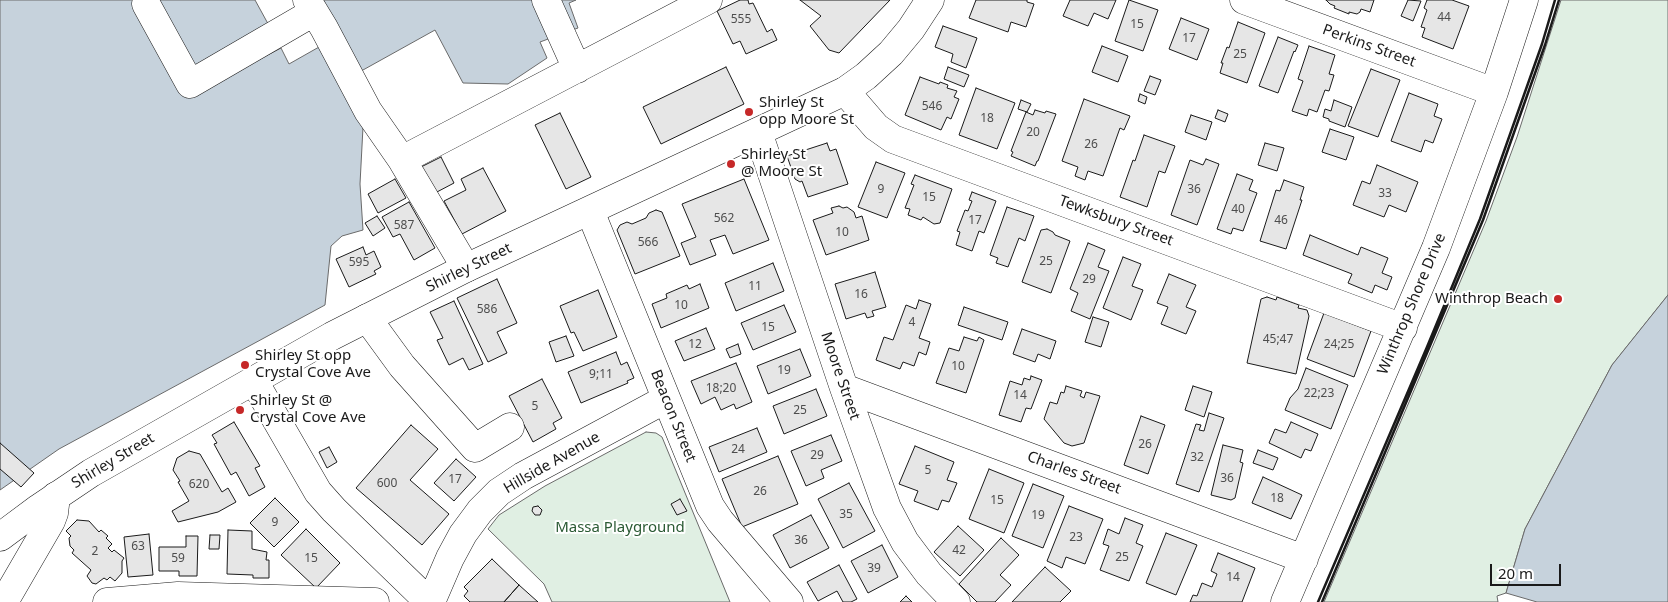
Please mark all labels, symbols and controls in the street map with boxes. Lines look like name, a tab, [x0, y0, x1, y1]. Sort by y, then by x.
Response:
house number: 44	[1437, 11, 1451, 25]
house number: 555	[731, 13, 751, 27]
house number: 15	[1130, 18, 1144, 32]
street label: Perkins Street	[1320, 21, 1418, 71]
house number: 17	[1182, 32, 1196, 46]
house number: 25	[1233, 48, 1247, 62]
place label: Shirley St opp Moore St	[759, 94, 854, 129]
house number: 546	[922, 100, 942, 114]
marker: Shirley St opp Moore St	[743, 106, 755, 118]
house number: 18	[980, 112, 994, 126]
house number: 20	[1026, 126, 1040, 140]
house number: 26	[1084, 138, 1098, 152]
place label: Shirley St @ Moore St	[741, 146, 822, 181]
marker: Shirley St @ Moore St	[725, 158, 737, 170]
house number: 9	[878, 183, 884, 197]
house number: 36	[1187, 183, 1201, 197]
house number: 33	[1378, 187, 1392, 201]
house number: 15	[922, 191, 936, 205]
street label: Tewksbury Street	[1056, 192, 1176, 250]
house number: 40	[1231, 203, 1245, 217]
house number: 562	[714, 212, 734, 226]
house number: 17	[968, 214, 982, 228]
house number: 46	[1274, 214, 1288, 228]
house number: 587	[394, 219, 414, 233]
house number: 10	[835, 226, 849, 240]
street label: Winthrop Shore Drive	[1374, 231, 1450, 377]
house number: 566	[638, 236, 658, 250]
street label: Shirley Street	[423, 240, 515, 296]
house number: 25	[1039, 255, 1053, 269]
house number: 595	[349, 256, 369, 270]
house number: 29	[1082, 273, 1096, 287]
house number: 11	[748, 280, 762, 294]
house number: 16	[854, 288, 868, 302]
place label: Winthrop Beach	[1435, 290, 1548, 308]
marker: Winthrop Beach	[1552, 293, 1564, 305]
house number: 10	[674, 299, 688, 313]
house number: 586	[477, 303, 497, 317]
house number: 4	[909, 316, 915, 330]
house number: 15	[761, 321, 775, 335]
street label: Moore Street	[817, 330, 863, 422]
house number: 45;47	[1263, 333, 1293, 347]
house number: 12	[688, 338, 702, 352]
house number: 24;25	[1324, 338, 1354, 352]
place label: Shirley St opp Crystal Cove Ave	[255, 347, 371, 382]
marker: Shirley St opp Crystal Cove Ave	[239, 359, 251, 371]
house number: 10	[951, 360, 965, 374]
house number: 19	[777, 364, 791, 378]
street label: Beacon Street	[646, 367, 700, 465]
house number: 9;11	[589, 368, 613, 382]
house number: 18;20	[706, 382, 736, 396]
house number: 22;23	[1304, 387, 1334, 401]
house number: 14	[1013, 389, 1027, 403]
place label: Shirley St @ Crystal Cove Ave	[250, 392, 366, 427]
house number: 5	[532, 400, 538, 414]
marker: Shirley St @ Crystal Cove Ave	[234, 404, 246, 416]
house number: 25	[793, 404, 807, 418]
street label: Hillside Avenue	[501, 428, 603, 498]
street label: Shirley Street	[68, 429, 158, 493]
house number: 26	[1138, 438, 1152, 452]
house number: 24	[731, 443, 745, 457]
street label: Charles Street	[1025, 448, 1123, 498]
house number: 29	[810, 449, 824, 463]
house number: 32	[1190, 451, 1204, 465]
house number: 5	[925, 464, 931, 478]
house number: 36	[1220, 472, 1234, 486]
house number: 17	[448, 473, 462, 487]
house number: 600	[377, 477, 397, 491]
house number: 620	[189, 478, 209, 492]
house number: 26	[753, 485, 767, 499]
house number: 18	[1270, 492, 1284, 506]
house number: 15	[990, 494, 1004, 508]
house number: 35	[839, 508, 853, 522]
house number: 19	[1031, 509, 1045, 523]
house number: 9	[272, 516, 278, 530]
park label: Massa Playground	[555, 519, 685, 537]
house number: 23	[1069, 531, 1083, 545]
house number: 36	[794, 534, 808, 548]
house number: 63	[131, 540, 145, 554]
house number: 42	[952, 544, 966, 558]
house number: 2	[92, 545, 98, 559]
house number: 25	[1115, 551, 1129, 565]
house number: 59	[171, 552, 185, 566]
house number: 15	[304, 552, 318, 566]
scale bar	[1493, 554, 1564, 586]
house number: 39	[867, 562, 881, 576]
text: 20 m	[1498, 563, 1533, 583]
house number: 14	[1226, 571, 1240, 585]

